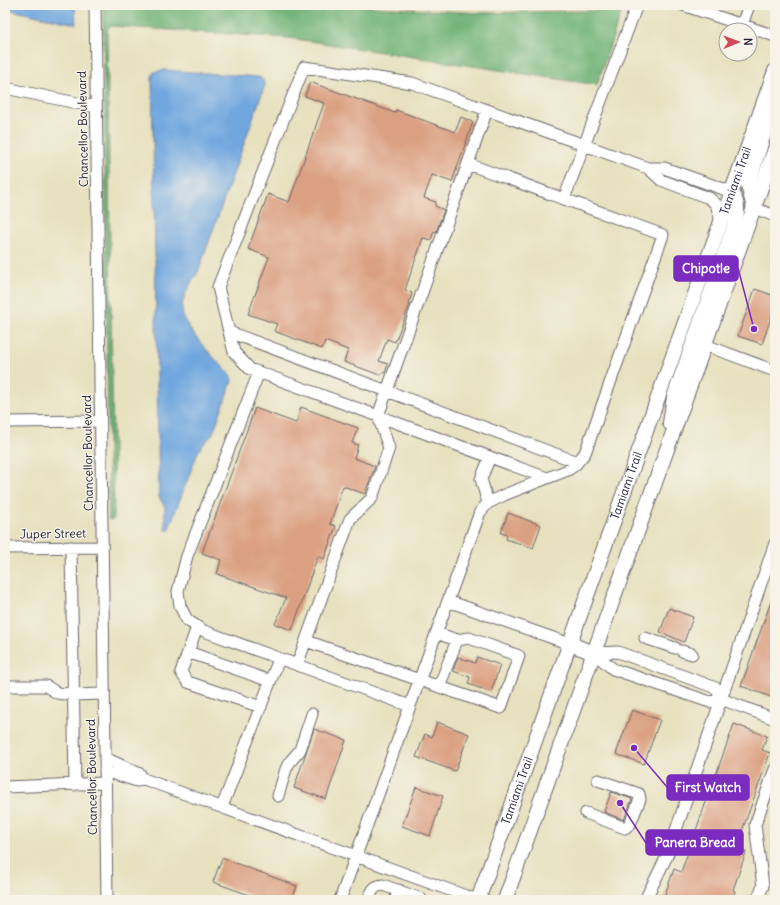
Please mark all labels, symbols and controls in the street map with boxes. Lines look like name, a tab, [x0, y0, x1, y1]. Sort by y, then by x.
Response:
north arrow	[718, 22, 758, 62]
text: N	[741, 38, 755, 46]
street label: Chancellor Boulevard	[74, 71, 91, 187]
street label: Tamiami Trail	[716, 145, 754, 217]
callout: Chipotle	[674, 256, 738, 281]
text: Chipotle	[682, 260, 730, 277]
street label: Chancellor Boulevard	[79, 395, 96, 511]
street label: Tamiami Trail	[607, 450, 645, 522]
street label: Juper Street	[20, 525, 86, 542]
street label: Chancellor Boulevard	[83, 719, 100, 835]
street label: Tamiami Trail	[498, 755, 536, 827]
callout: First Watch	[667, 775, 749, 800]
text: First Watch	[675, 779, 742, 796]
callout: Panera Bread	[646, 830, 743, 855]
text: Panera Bread	[655, 834, 736, 851]

